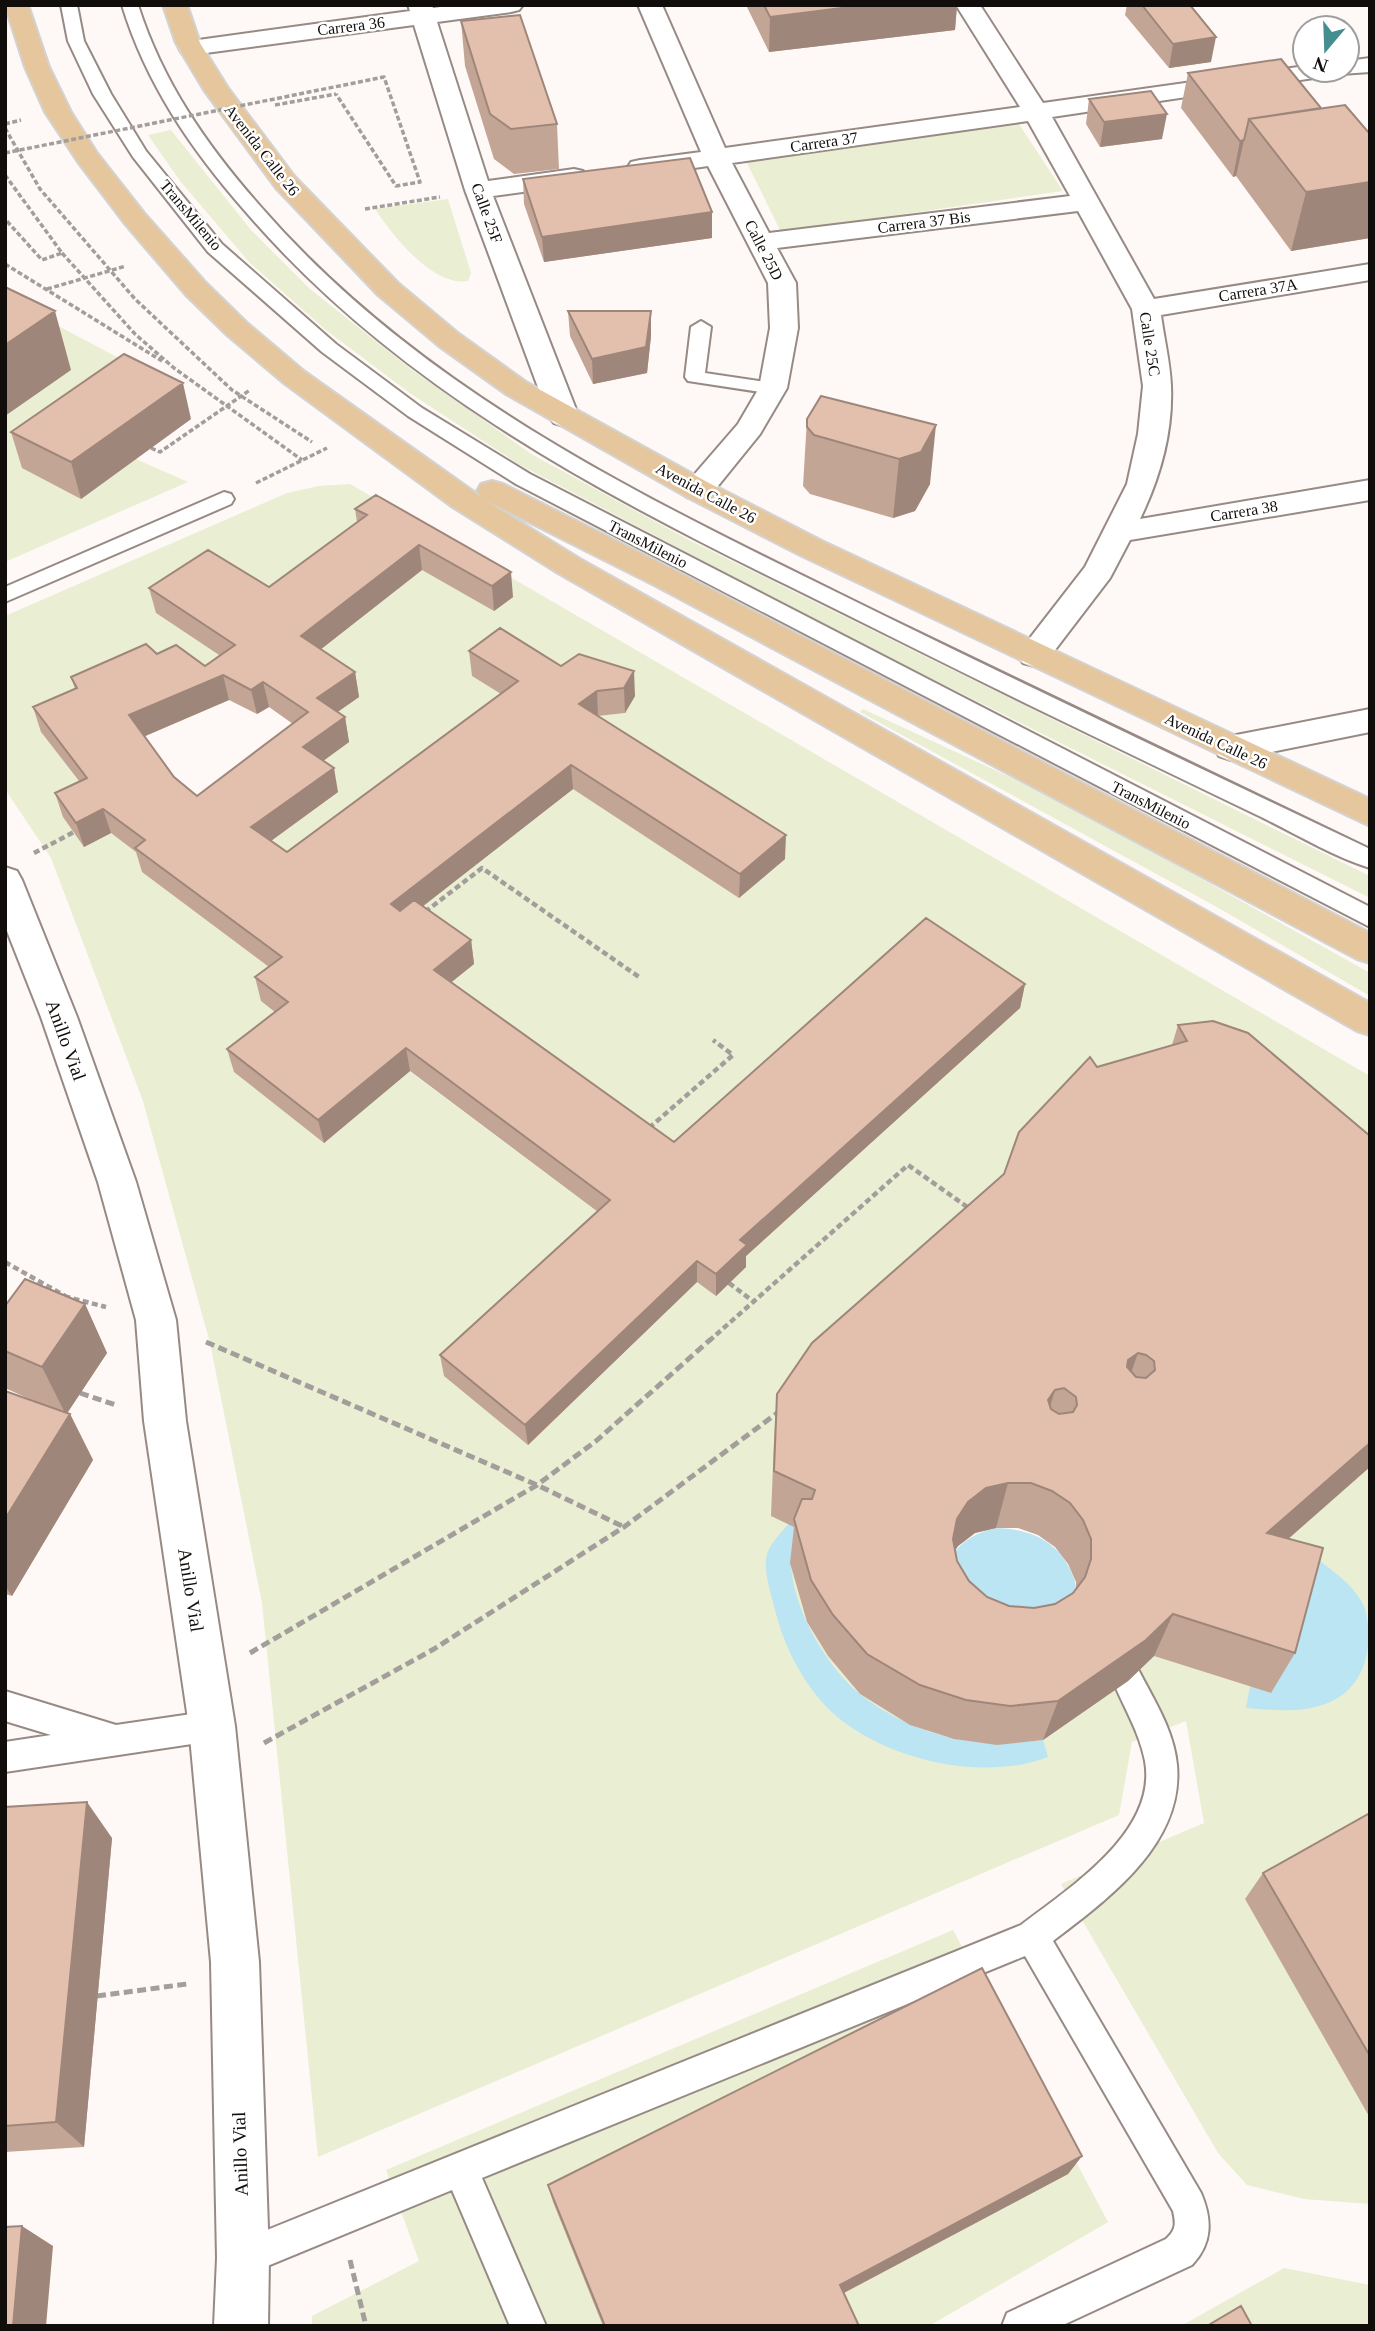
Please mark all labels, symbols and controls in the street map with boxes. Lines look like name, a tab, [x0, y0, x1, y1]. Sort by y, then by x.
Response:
street label: Carrera 36	[316, 13, 386, 39]
north arrow	[1291, 14, 1361, 84]
text: N	[1310, 52, 1331, 77]
street label: Avenida Calle 26	[221, 101, 303, 199]
street label: Carrera 37	[789, 129, 859, 155]
street label: TransMilenio	[157, 176, 225, 254]
street label: Calle 25F	[468, 181, 506, 245]
street label: Carrera 37 Bis	[877, 208, 971, 236]
street label: Calle 25D	[742, 217, 786, 283]
street label: Carrera 37A	[1217, 275, 1299, 305]
street label: Calle 25C	[1137, 311, 1163, 377]
street label: Avenida Calle 26	[653, 459, 759, 527]
street label: Carrera 38	[1209, 497, 1279, 525]
street label: TransMilenio	[606, 517, 690, 571]
street label: Avenida Calle 26	[1162, 710, 1270, 772]
street label: TransMilenio	[1109, 778, 1193, 832]
street label: Anillo Vial	[42, 997, 90, 1083]
street label: Anillo Vial	[174, 1547, 208, 1633]
street label: Anillo Vial	[228, 2111, 252, 2197]

